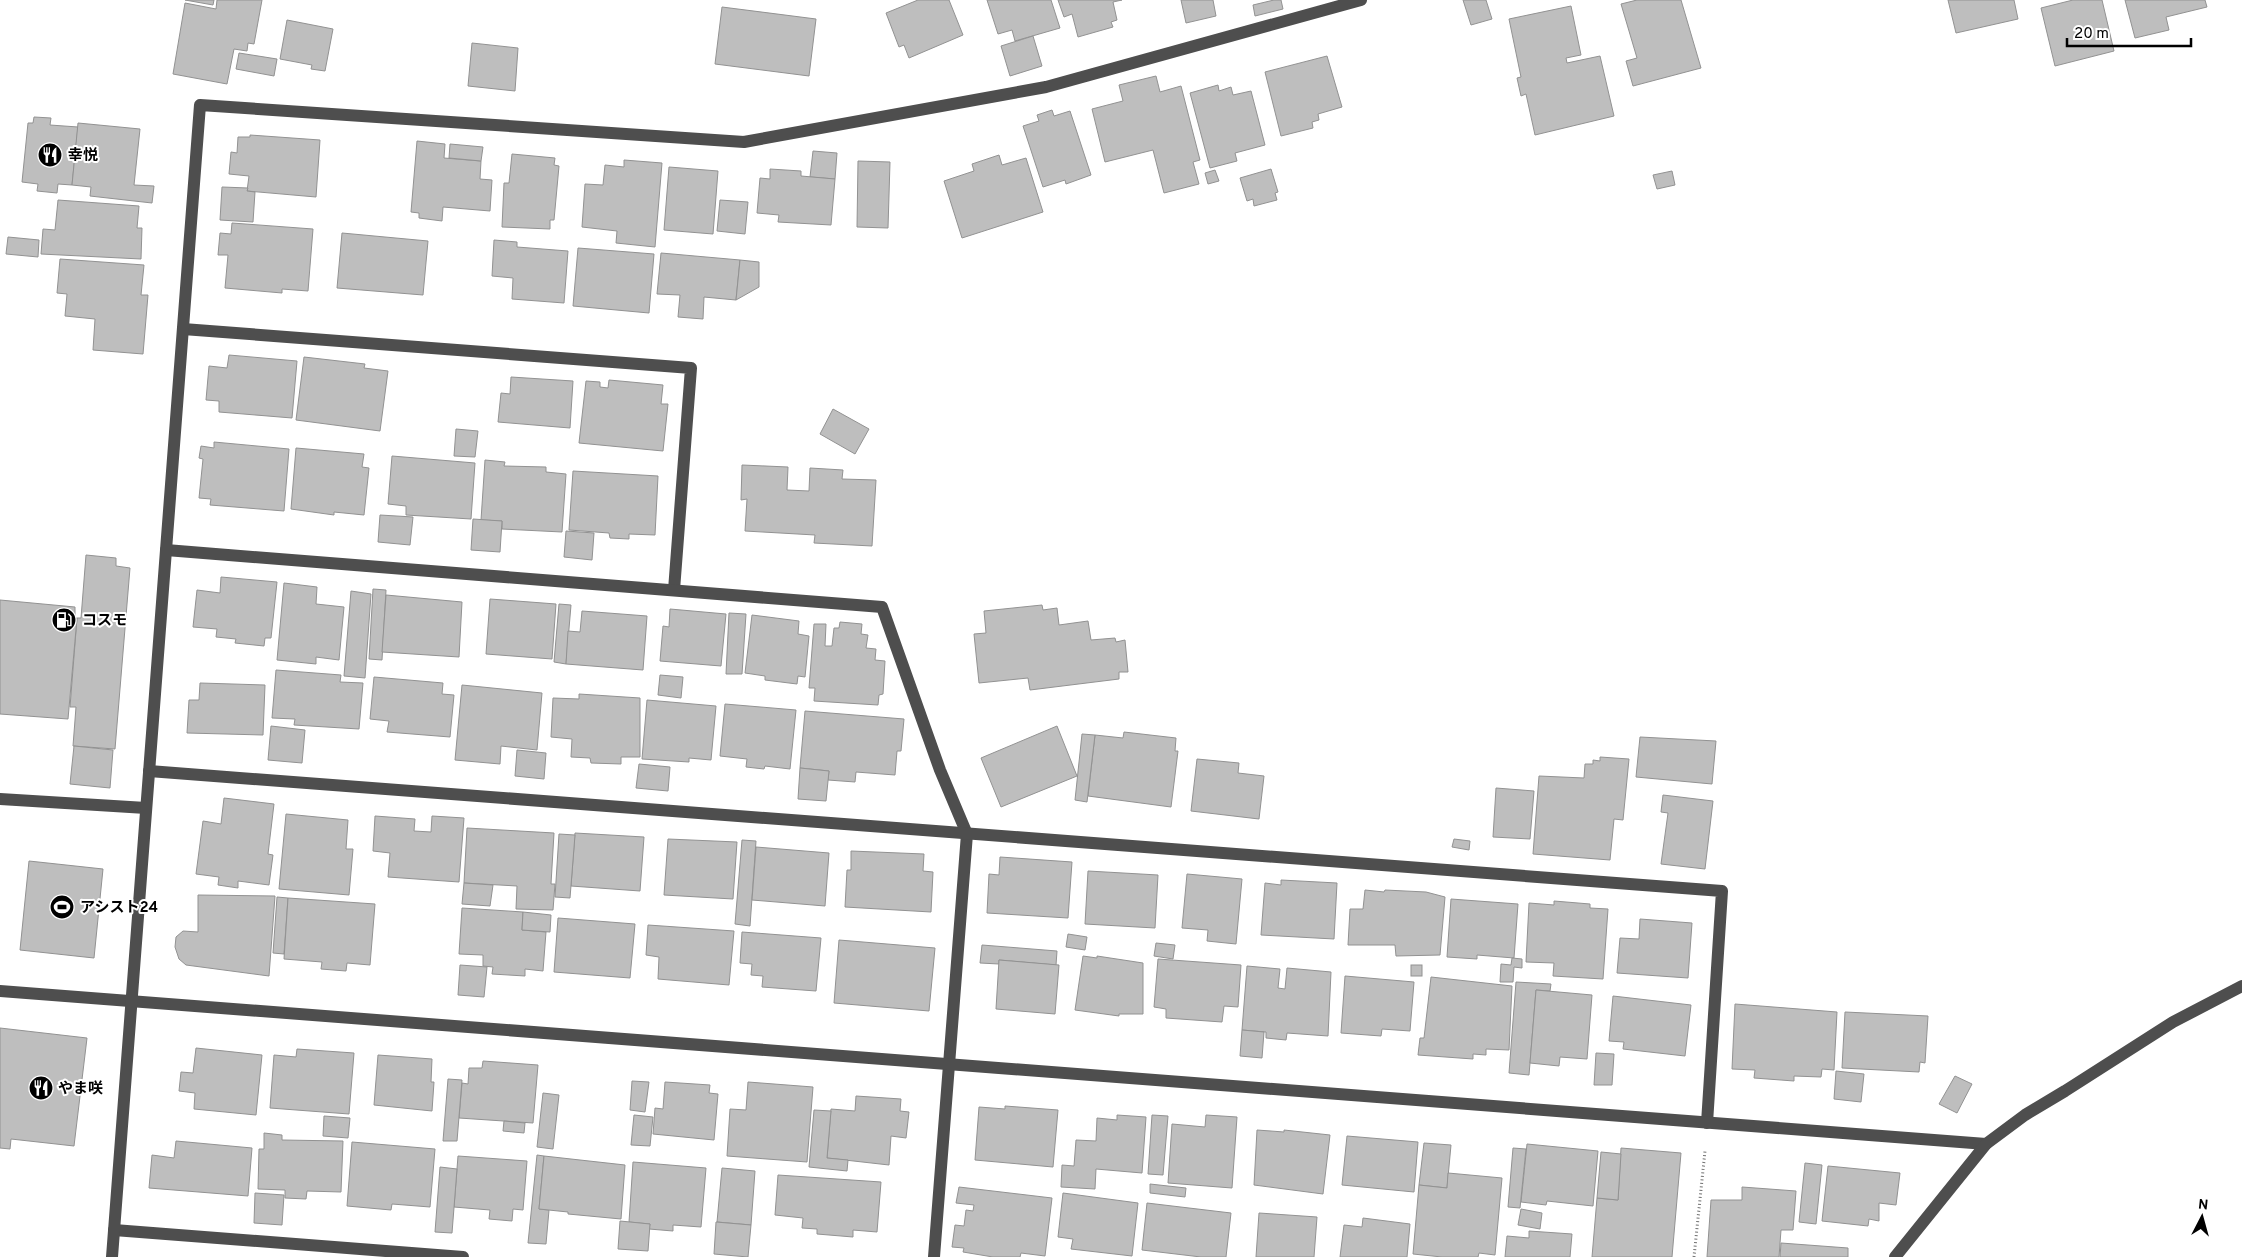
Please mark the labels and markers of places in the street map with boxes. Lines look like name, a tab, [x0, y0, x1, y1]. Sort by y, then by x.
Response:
restaurant icon: 幸悦	[37, 142, 63, 168]
place label: 幸悦	[68, 147, 98, 166]
fuel station icon: コスモ	[51, 607, 77, 633]
place label: コスモ	[82, 612, 127, 631]
sports icon: アシスト24	[49, 894, 75, 920]
place label: アシスト24	[80, 899, 158, 918]
restaurant icon: やま咲	[28, 1075, 54, 1101]
place label: やま咲	[58, 1080, 103, 1099]

